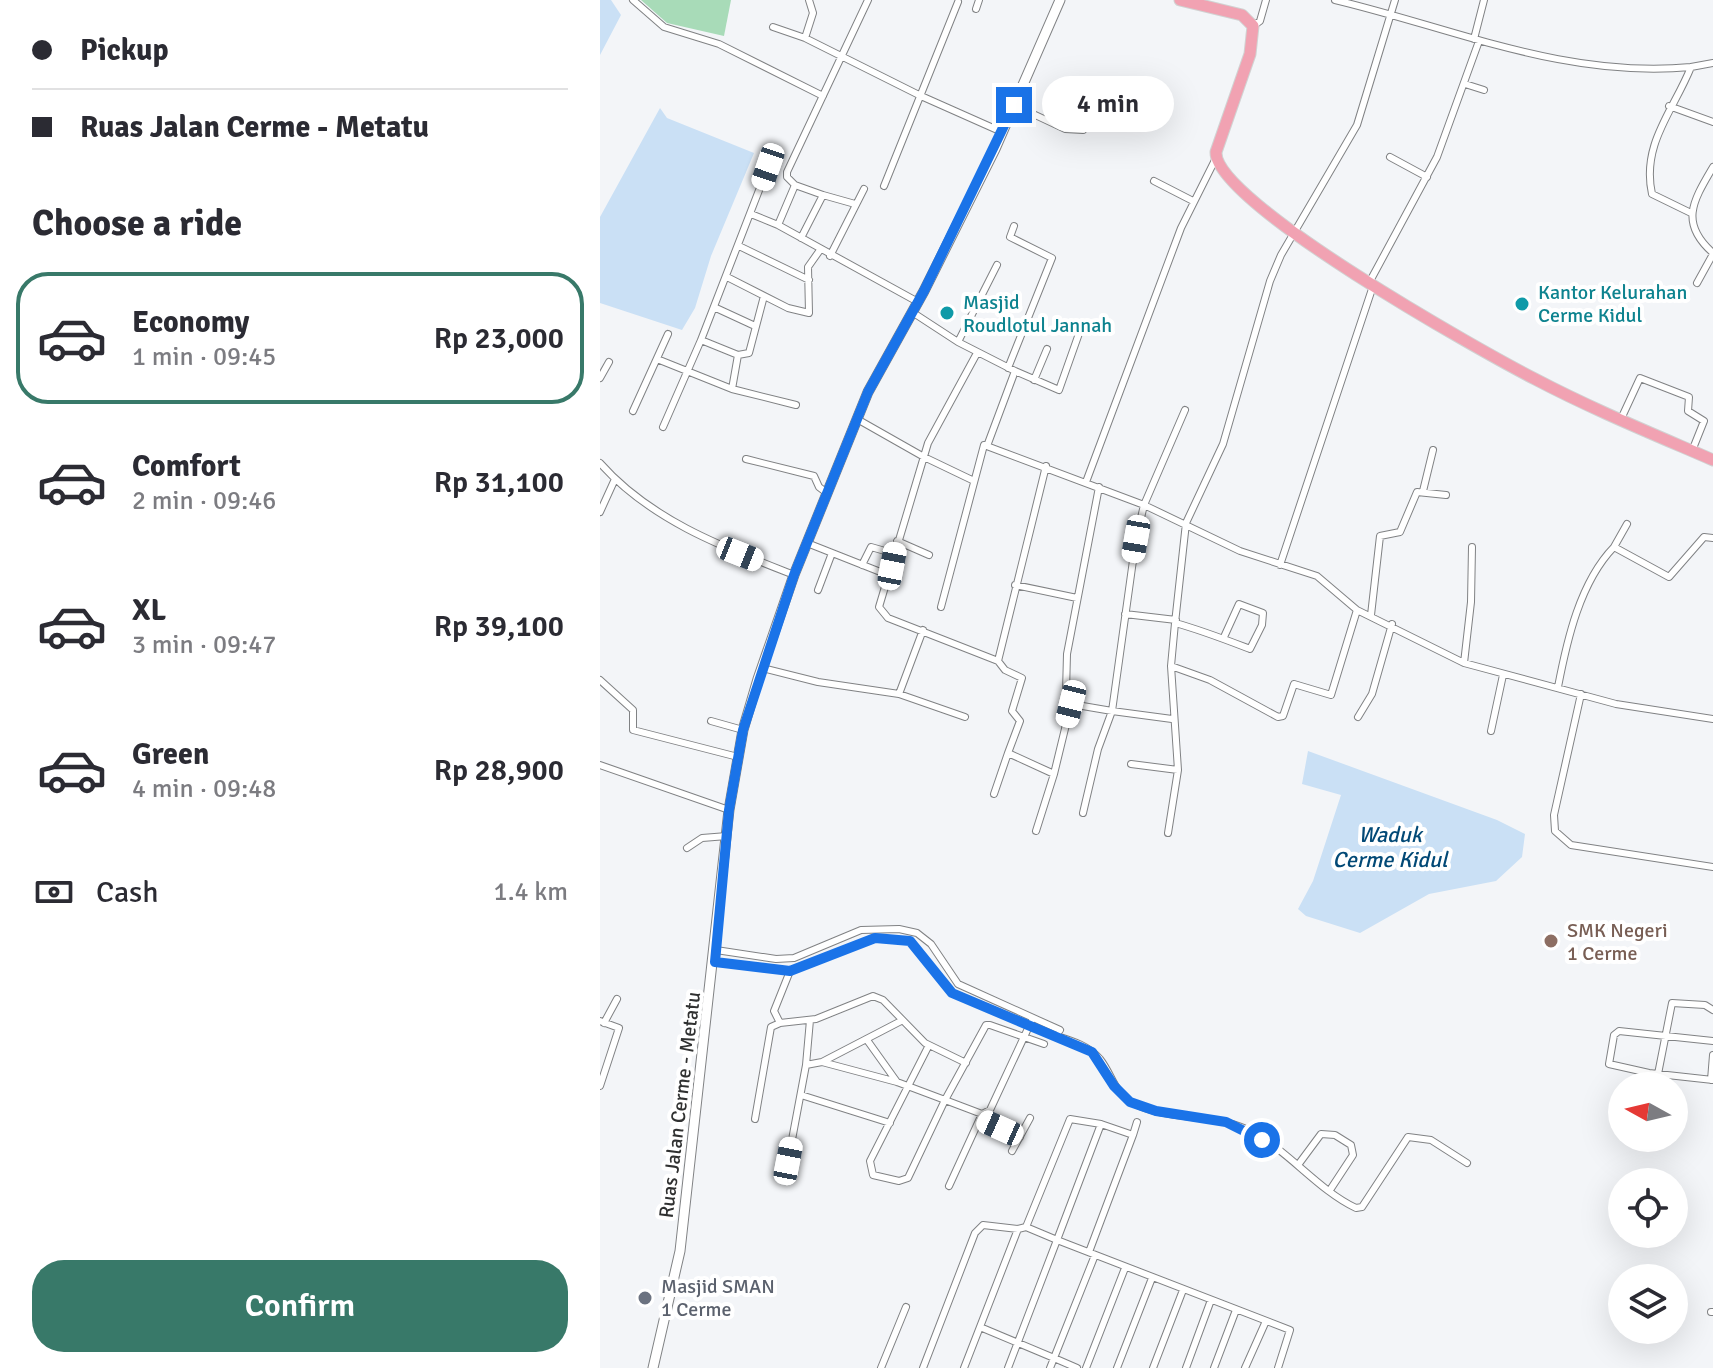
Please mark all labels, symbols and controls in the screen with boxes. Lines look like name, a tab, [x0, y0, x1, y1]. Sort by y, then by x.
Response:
text: Pickup	[80, 32, 169, 69]
callout: 4 min	[1042, 77, 1174, 133]
route end	[996, 87, 1032, 123]
text: 4 min	[1077, 88, 1139, 120]
text: Ruas Jalan Cerme - Metatu	[80, 109, 429, 146]
car	[749, 140, 787, 194]
text: Choose a ride	[32, 201, 242, 246]
place label: Kantor Kelurahan Cerme Kidul	[1538, 280, 1687, 328]
place label: Masjid Roudlotul Jannah	[963, 290, 1112, 338]
marker: Kantor Kelurahan Cerme Kidul	[1513, 295, 1531, 313]
icon: car	[36, 302, 108, 374]
text: Economy	[132, 304, 249, 341]
marker: Masjid Roudlotul Jannah	[938, 304, 956, 322]
text: Rp 23,000	[434, 320, 564, 357]
text: 1 min · 09:45	[132, 341, 276, 373]
icon: car	[36, 446, 108, 518]
text: Comfort	[132, 448, 241, 485]
text: Rp 31,100	[434, 464, 564, 501]
text: 2 min · 09:46	[132, 485, 276, 517]
car	[1120, 513, 1152, 565]
car	[713, 534, 767, 574]
car	[876, 540, 908, 592]
icon: car	[36, 590, 108, 662]
text: XL	[132, 592, 166, 629]
text: Rp 39,100	[434, 608, 564, 645]
text: 3 min · 09:47	[132, 629, 276, 661]
car	[1054, 678, 1088, 730]
icon: car	[36, 734, 108, 806]
text: Green	[132, 736, 209, 773]
text: Rp 28,900	[434, 752, 564, 789]
text: 4 min · 09:48	[132, 773, 276, 805]
water label: Waduk Cerme Kidul	[1333, 821, 1449, 873]
icon: cash	[32, 870, 76, 914]
text: Cash	[96, 874, 159, 911]
text: 1.4 km	[494, 876, 568, 908]
place label: SMK Negeri 1 Cerme	[1567, 918, 1668, 966]
marker: SMK Negeri 1 Cerme	[1542, 932, 1560, 950]
street label: Ruas Jalan Cerme - Metatu	[654, 990, 706, 1220]
north arrow	[1608, 1072, 1688, 1152]
map controls	[1608, 1072, 1688, 1344]
car	[973, 1107, 1027, 1149]
route start	[1244, 1122, 1280, 1158]
car	[772, 1135, 804, 1187]
button: locate	[1608, 1168, 1688, 1248]
button: Confirm	[32, 1260, 568, 1352]
button: layers	[1608, 1264, 1688, 1344]
place label: Masjid SMAN 1 Cerme	[661, 1274, 775, 1322]
marker: Masjid SMAN 1 Cerme	[636, 1289, 654, 1307]

